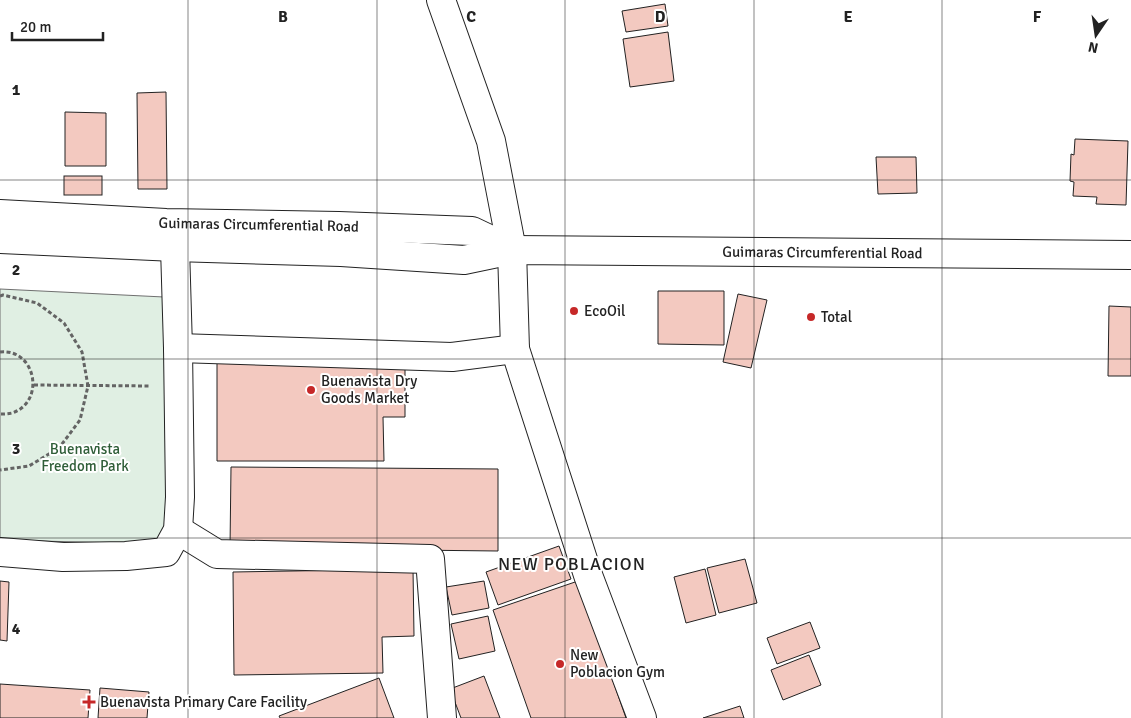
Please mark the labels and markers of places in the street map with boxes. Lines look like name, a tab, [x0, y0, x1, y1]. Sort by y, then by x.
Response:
place label: EcoOil	[584, 302, 626, 320]
marker: EcoOil	[568, 305, 580, 317]
place label: Total	[821, 308, 852, 326]
marker: Total	[805, 311, 817, 323]
place label: Buenavista Dry Goods Market	[321, 372, 417, 407]
marker: Buenavista Dry Goods Market	[305, 384, 317, 396]
place label: New Poblacion Gym	[570, 646, 665, 681]
marker: New Poblacion Gym	[554, 658, 566, 670]
place label: Buenavista Primary Care Facility	[100, 693, 307, 711]
marker: Buenavista Primary Care Facility	[82, 695, 96, 709]

